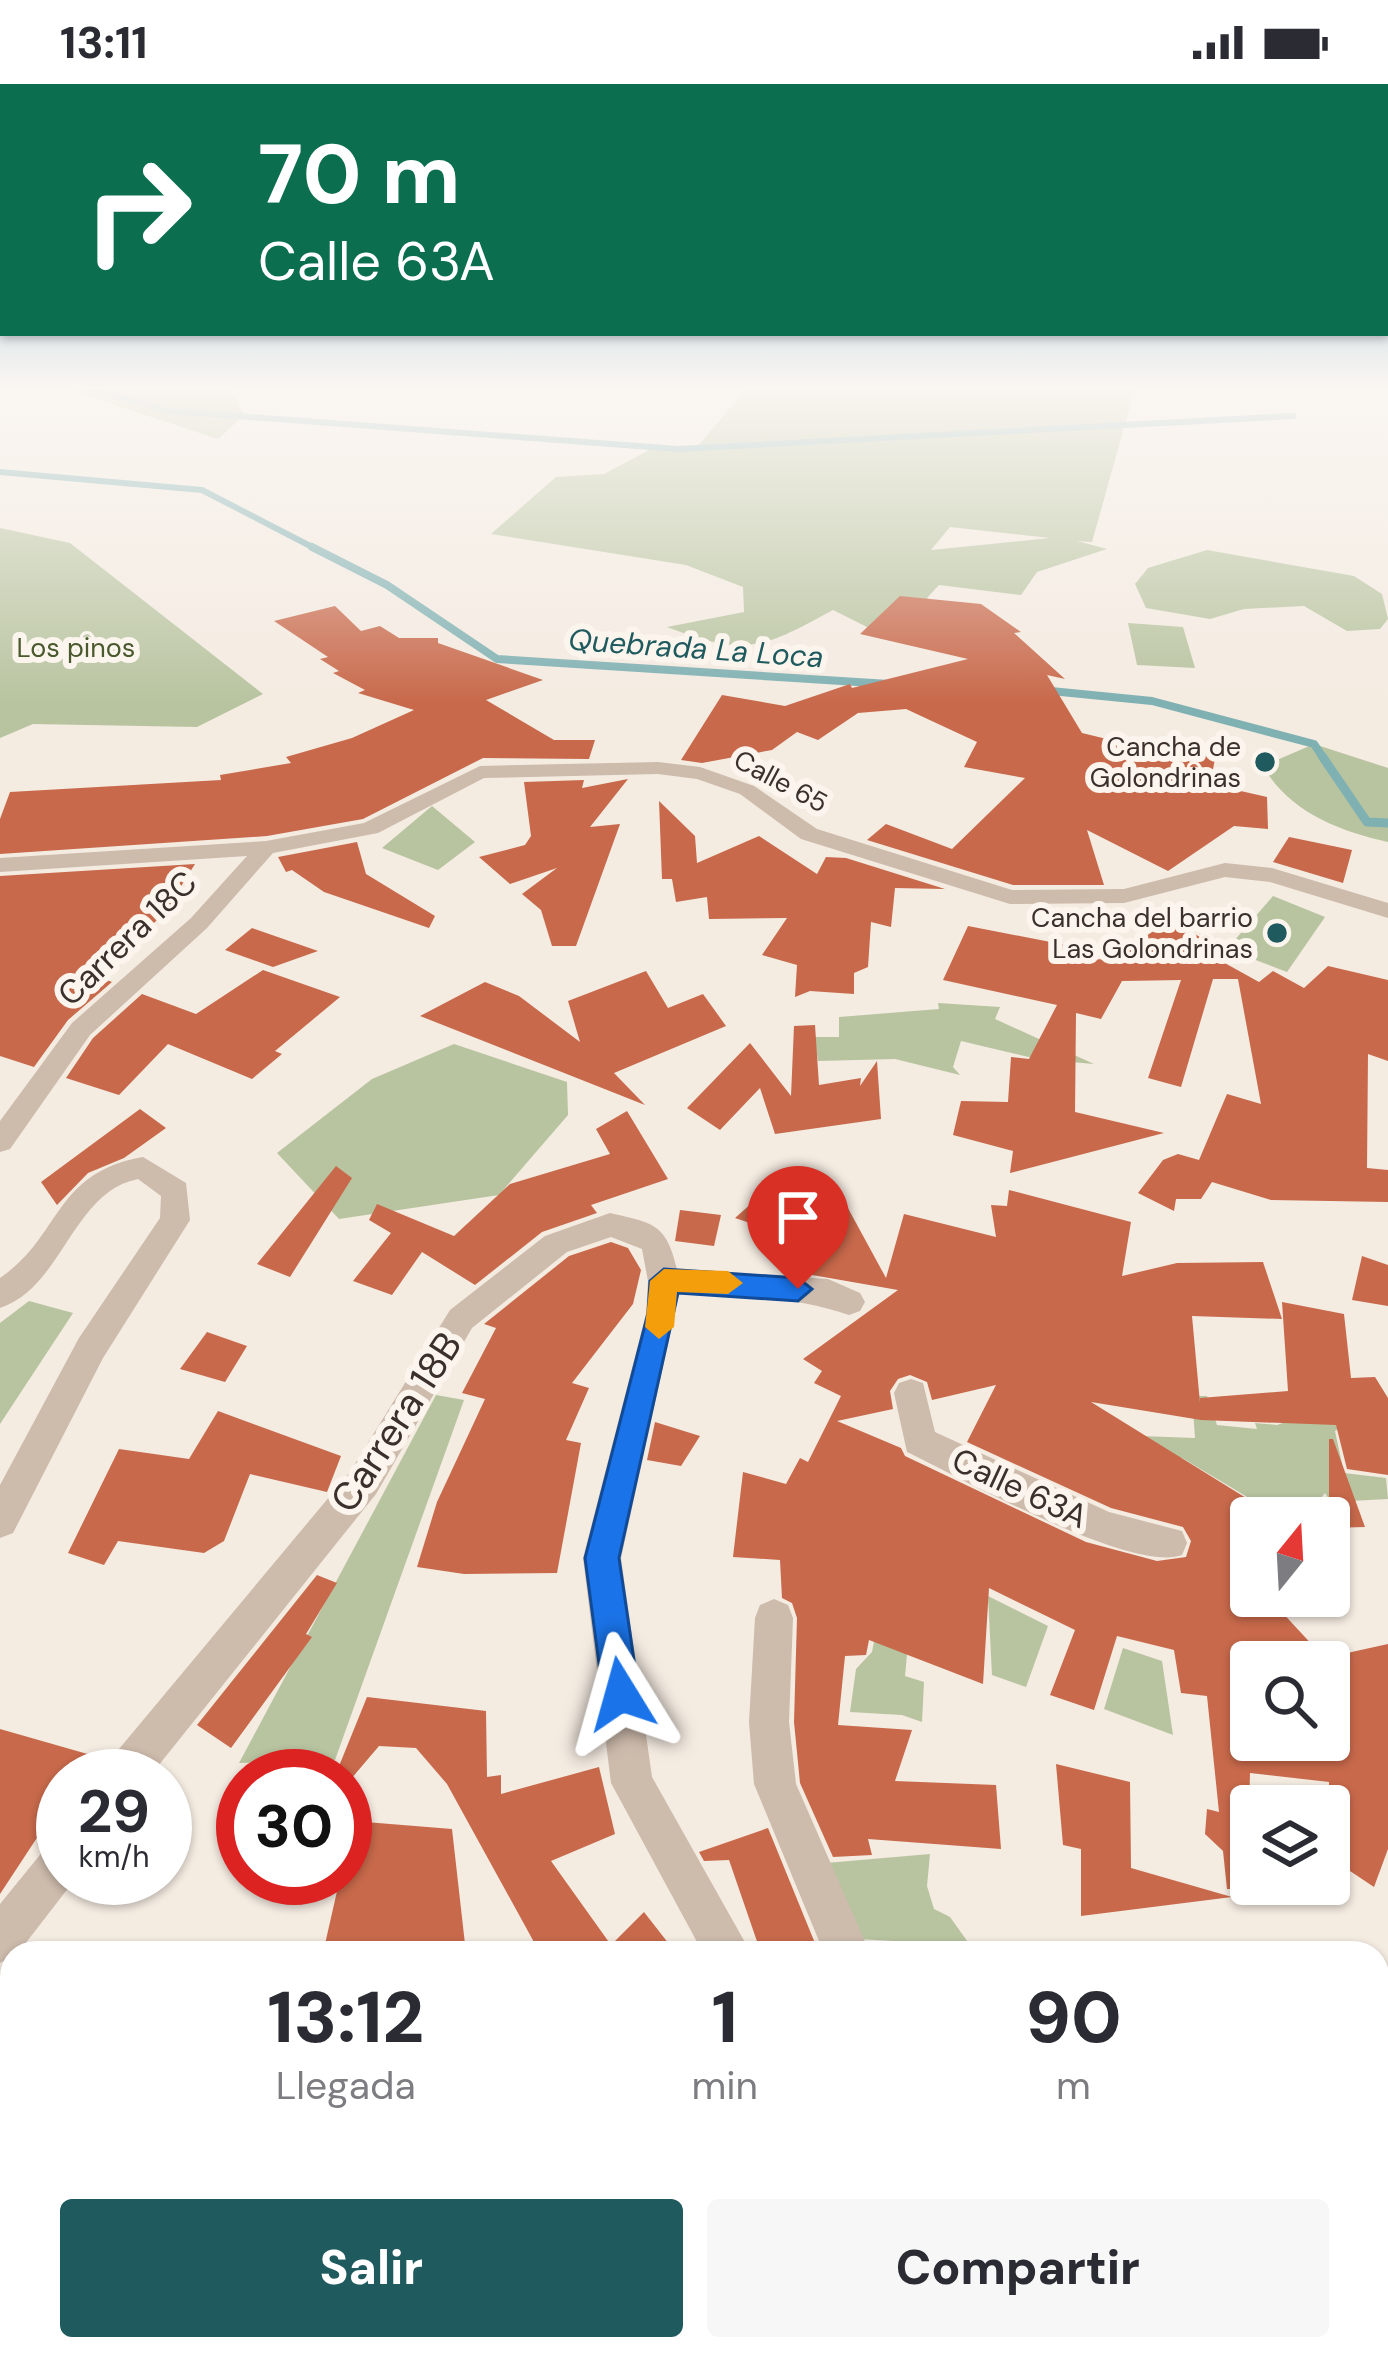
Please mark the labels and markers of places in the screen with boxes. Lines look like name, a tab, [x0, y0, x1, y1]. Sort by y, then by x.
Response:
place label: Cancha de Golondrinas	[1090, 729, 1241, 795]
marker: Cancha de Golondrinas	[1252, 749, 1278, 775]
place label: Cancha del barrio Las Golondrinas	[1031, 900, 1253, 966]
marker: Cancha del barrio Las Golondrinas	[1264, 920, 1290, 946]
pin	[747, 1166, 849, 1289]

